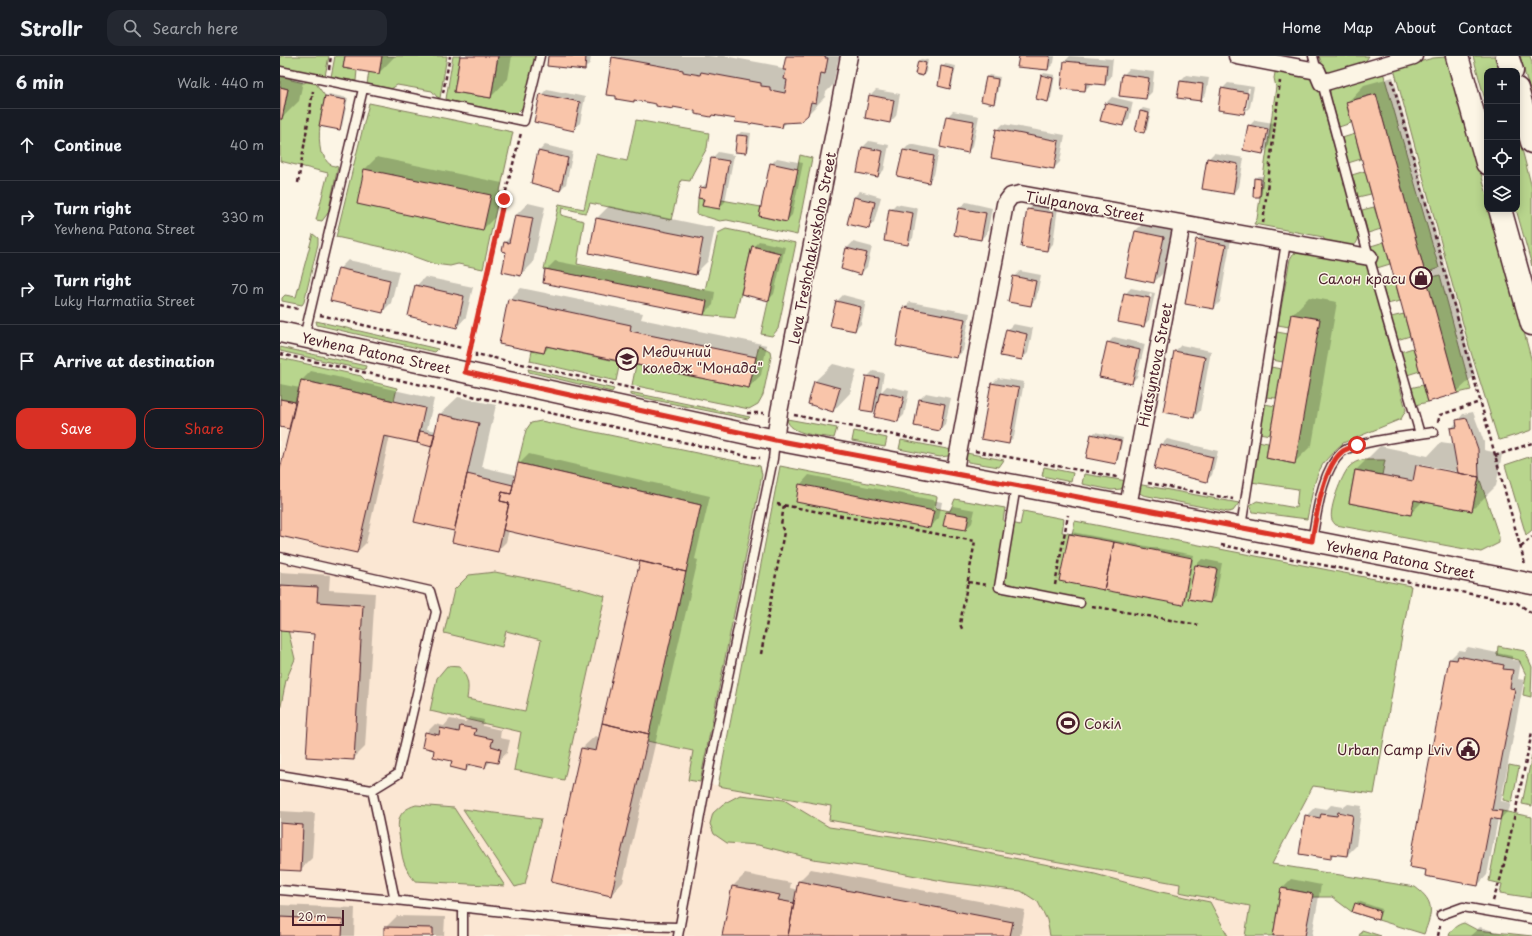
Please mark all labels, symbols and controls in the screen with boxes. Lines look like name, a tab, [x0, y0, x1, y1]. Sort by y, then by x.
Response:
search box	[107, 10, 387, 46]
text: Strollr	[20, 14, 83, 42]
text: Search here	[153, 16, 238, 39]
icon: search	[121, 17, 143, 39]
text: Home	[1282, 17, 1321, 38]
text: Map	[1343, 17, 1373, 38]
text: About	[1395, 17, 1436, 38]
text: Contact	[1458, 17, 1512, 38]
map controls	[1484, 68, 1520, 212]
button: +	[1484, 68, 1520, 104]
text: 6 min	[16, 69, 64, 95]
text: Walk · 440 m	[177, 73, 264, 92]
button: −	[1484, 104, 1520, 140]
text: Continue	[54, 133, 122, 156]
icon: ahead	[16, 134, 38, 156]
text: 40 m	[230, 135, 264, 154]
button: locate	[1484, 140, 1520, 176]
street label: Leva Treshchakivskoho Street	[783, 150, 841, 346]
button: layers	[1484, 176, 1520, 212]
street label: Tiulpanova Street	[1024, 185, 1147, 227]
route end	[495, 190, 513, 208]
text: Turn right	[54, 196, 131, 219]
icon: right	[16, 206, 38, 228]
text: 330 m	[221, 207, 264, 226]
text: Yevhena Patona Street	[54, 219, 195, 238]
shop icon: Салон краси	[1408, 265, 1434, 291]
text: Turn right	[54, 268, 131, 291]
place label: Салон краси	[1318, 268, 1406, 289]
icon: right	[16, 278, 38, 300]
text: 70 m	[231, 279, 264, 298]
text: Luky Harmatiia Street	[54, 291, 195, 310]
street label: Hiatsyntova Street	[1133, 301, 1177, 429]
street label: Yevhena Patona Street	[300, 327, 453, 379]
place label: Медичний коледж "Монада"	[642, 341, 763, 378]
school or university icon: Медичний коледж "Монада"	[614, 346, 640, 372]
text: Arrive at destination	[54, 349, 215, 372]
icon: arrive	[16, 350, 38, 372]
button: Save	[16, 408, 136, 449]
button: Share	[144, 408, 264, 449]
route start	[1348, 436, 1366, 454]
street label: Yevhena Patona Street	[1324, 534, 1477, 584]
sports icon: Сокіл	[1055, 710, 1081, 736]
place label: Сокіл	[1084, 713, 1121, 734]
public building icon: Urban Camp Lviv	[1455, 736, 1481, 762]
place label: Urban Camp Lviv	[1337, 739, 1453, 760]
scale bar	[292, 908, 344, 927]
text: 20 m	[298, 908, 326, 925]

